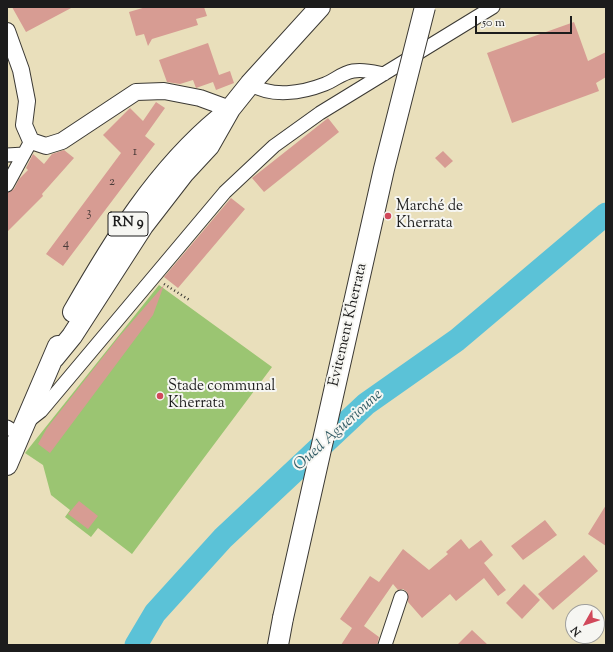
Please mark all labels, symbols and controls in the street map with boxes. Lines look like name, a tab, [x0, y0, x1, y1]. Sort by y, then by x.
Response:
scale bar	[477, 8, 574, 34]
text: 50 m	[482, 14, 505, 32]
house number: 1	[133, 145, 137, 161]
house number: 2	[109, 175, 115, 191]
place label: Marché de Kherrata	[396, 198, 463, 233]
house number: 3	[86, 206, 92, 222]
marker: Marché de Kherrata	[383, 211, 393, 221]
road number: RN 9	[108, 212, 148, 236]
house number: 4	[63, 237, 69, 253]
street label: Evitement Kherrata	[326, 262, 372, 388]
place label: Stade communal Kherrata	[168, 378, 276, 413]
water label: Oued Aguerioune	[291, 386, 387, 476]
marker: Stade communal Kherrata	[155, 391, 165, 401]
north arrow	[565, 604, 605, 644]
text: N	[567, 622, 585, 639]

